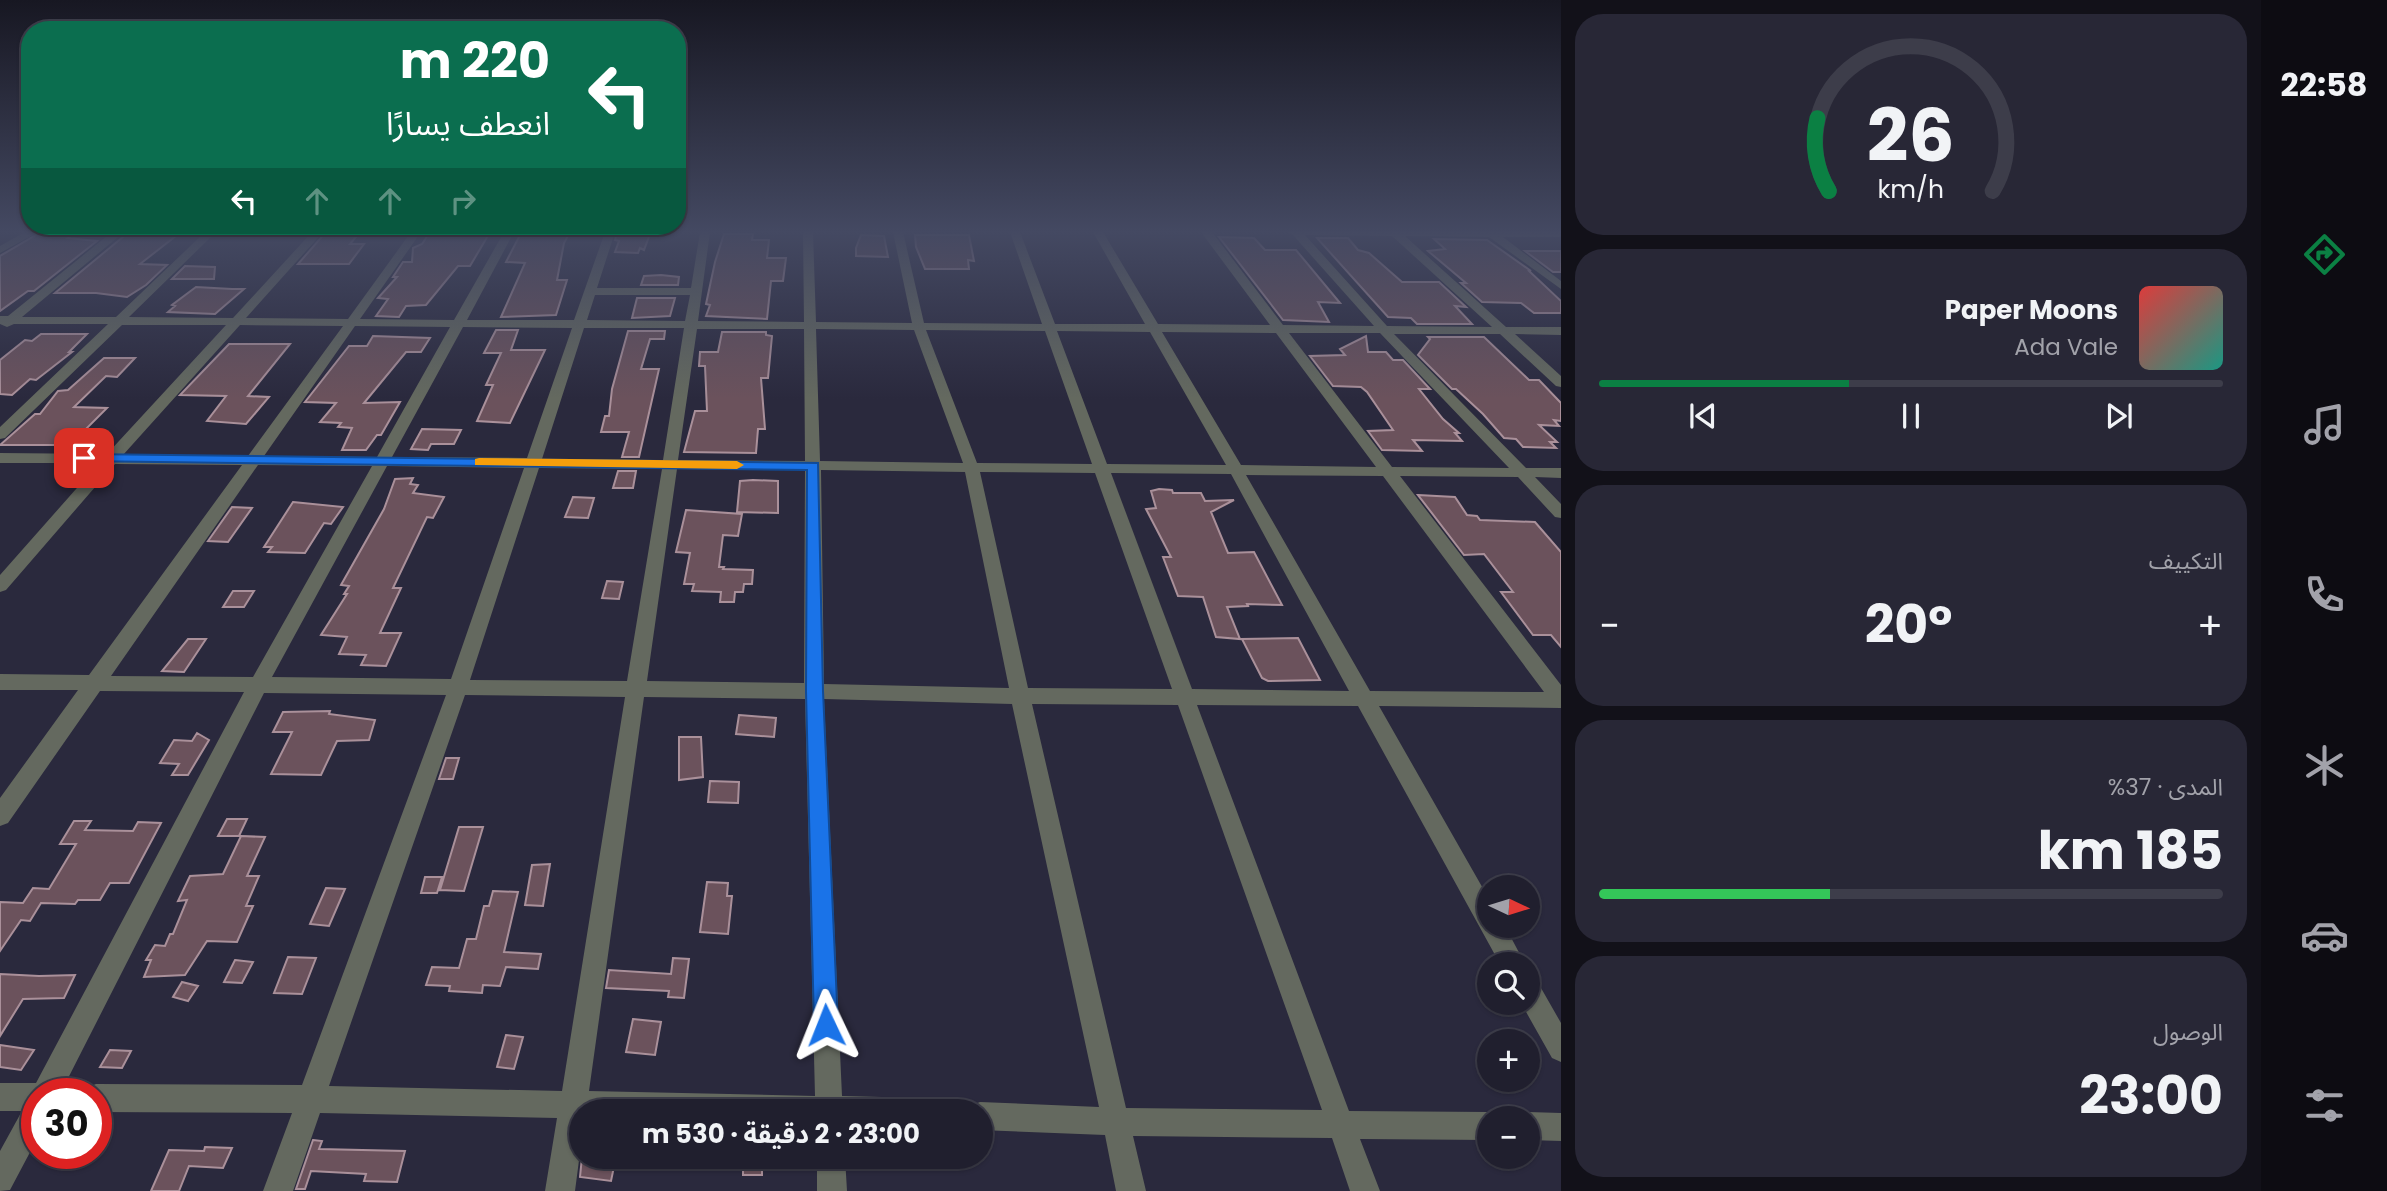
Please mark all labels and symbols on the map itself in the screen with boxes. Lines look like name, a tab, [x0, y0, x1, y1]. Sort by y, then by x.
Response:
pin	[54, 428, 114, 488]
north arrow	[1477, 875, 1540, 938]
position arrow	[789, 988, 863, 1062]
speed limit sign: 30	[21, 1078, 112, 1169]

